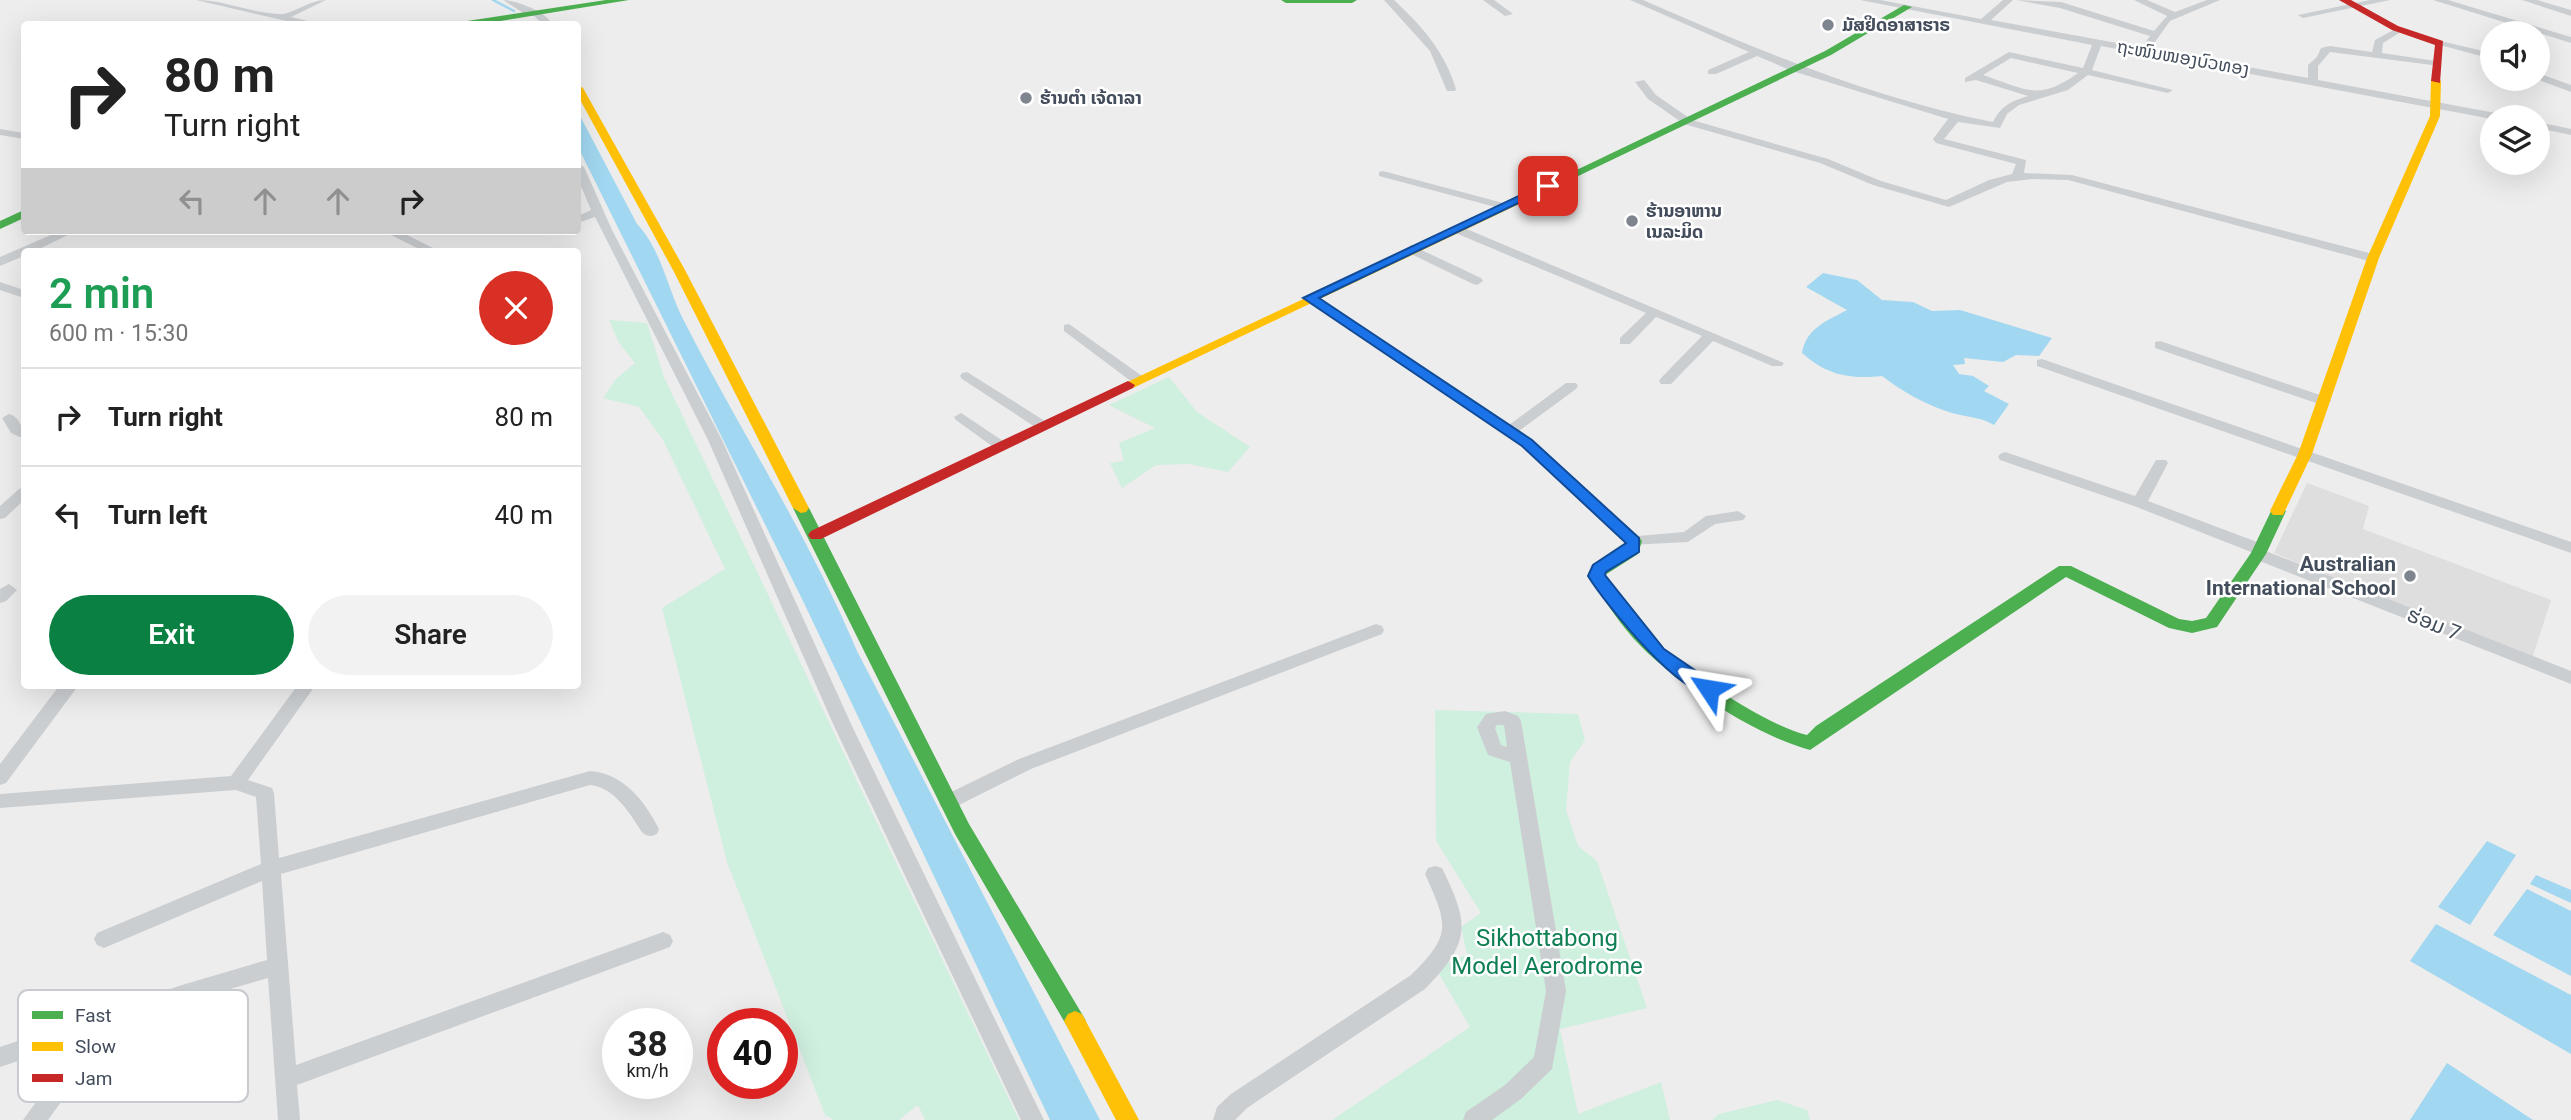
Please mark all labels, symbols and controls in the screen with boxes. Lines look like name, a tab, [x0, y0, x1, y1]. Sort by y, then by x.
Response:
place label: ມັສຢິດອາສາຮາຣ	[1842, 14, 1950, 35]
marker: ມັສຢິດອາສາຮາຣ	[1820, 17, 1836, 33]
map controls	[2480, 21, 2550, 175]
button: sound	[2480, 21, 2550, 91]
street label: ຖະໜົນໜອງບົວທອງ	[2115, 36, 2251, 79]
text: 80 m	[164, 47, 275, 104]
icon: right	[49, 49, 140, 140]
place label: ຮ້ານຕຳ ເຈ້ດາລາ	[1040, 87, 1142, 108]
marker: ຮ້ານຕຳ ເຈ້ດາລາ	[1018, 90, 1034, 106]
button: layers	[2480, 105, 2550, 175]
text: Turn right	[164, 106, 300, 144]
pin	[1518, 156, 1578, 216]
icon: arrive	[1529, 167, 1567, 205]
icon: left	[173, 182, 211, 220]
icon: ahead	[246, 182, 284, 220]
icon: ahead	[319, 182, 357, 220]
icon: right	[392, 182, 430, 220]
place label: ຮ້ານອາຫານ ເນລະມິດ	[1646, 200, 1722, 242]
marker: ຮ້ານອາຫານ ເນລະມິດ	[1624, 213, 1640, 229]
text: 2 min	[49, 269, 154, 318]
button: close	[479, 271, 553, 345]
text: 600 m · 15:30	[49, 320, 188, 347]
icon: right	[49, 398, 87, 436]
text: Turn right	[108, 402, 223, 432]
text: 80 m	[495, 402, 553, 432]
icon: left	[49, 496, 87, 534]
text: Turn left	[108, 500, 207, 530]
text: 40 m	[495, 500, 553, 530]
place label: Australian International School	[2206, 552, 2396, 600]
marker: Australian International School	[2402, 568, 2418, 584]
button: Exit	[49, 595, 294, 675]
button: Share	[308, 595, 553, 675]
street label: ຮ່ອມ 7	[2404, 602, 2464, 646]
position arrow	[1672, 652, 1746, 726]
park label: Sikhottabong Model Aerodrome	[1451, 924, 1643, 980]
legend	[18, 990, 248, 1102]
text: Fast	[75, 1004, 112, 1027]
speed limit sign: 40	[707, 1008, 798, 1099]
text: 38	[627, 1024, 668, 1065]
text: Slow	[75, 1035, 116, 1058]
text: km/h	[626, 1060, 669, 1081]
text: Jam	[75, 1067, 112, 1090]

